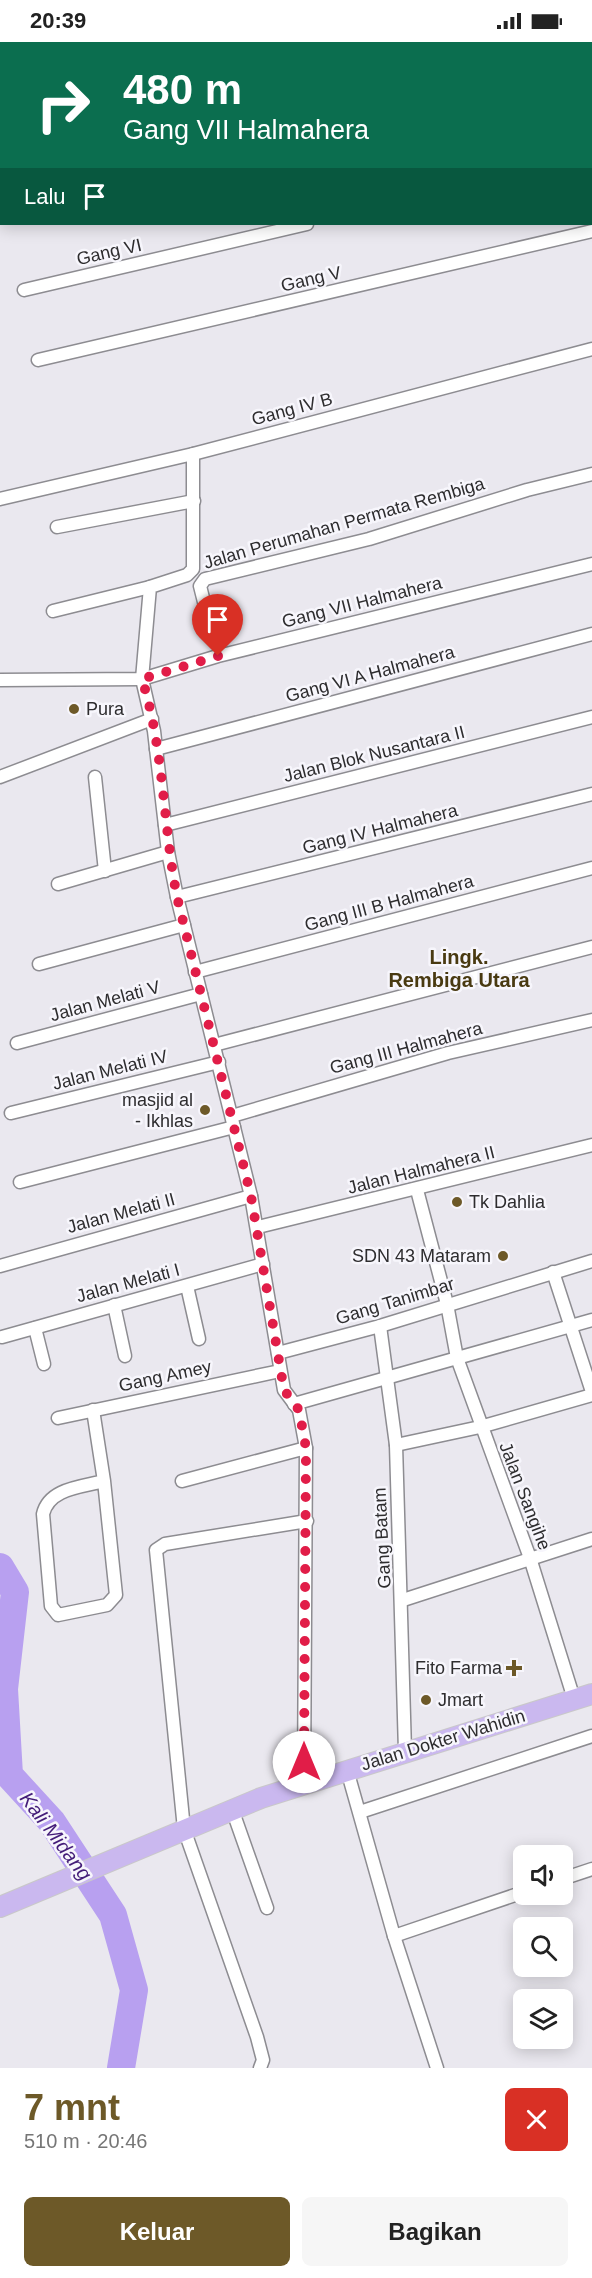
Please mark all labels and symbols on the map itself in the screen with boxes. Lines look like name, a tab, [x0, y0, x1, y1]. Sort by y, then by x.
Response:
street label: Gang VI	[75, 235, 143, 269]
street label: Gang V	[279, 262, 343, 296]
street label: Gang IV B	[249, 389, 335, 429]
street label: Jalan Perumahan Permata Rembiga	[201, 473, 488, 573]
street label: Gang VII Halmahera	[280, 572, 445, 632]
pin	[192, 594, 243, 656]
street label: Gang VI A Halmahera	[283, 642, 458, 706]
place label: Pura	[86, 699, 125, 719]
marker: Pura	[67, 702, 81, 716]
street label: Jalan Blok Nusantara II	[281, 722, 467, 786]
street label: Gang IV Halmahera	[300, 800, 461, 858]
street label: Gang III B Halmahera	[302, 871, 477, 935]
district label: Lingk. Rembiga Utara	[388, 946, 530, 991]
street label: Jalan Melati V	[48, 977, 162, 1025]
street label: Gang III Halmahera	[328, 1018, 485, 1078]
street label: Jalan Melati IV	[50, 1046, 170, 1094]
place label: masjid al - Ikhlas	[122, 1090, 193, 1131]
marker: masjid al - Ikhlas	[198, 1103, 212, 1117]
street label: Jalan Halmahera II	[345, 1142, 497, 1198]
street label: Jalan Melati II	[65, 1189, 177, 1237]
place label: Tk Dahlia	[469, 1192, 546, 1212]
marker: Tk Dahlia	[450, 1195, 464, 1209]
place label: SDN 43 Mataram	[352, 1246, 491, 1266]
marker: SDN 43 Mataram	[496, 1249, 510, 1263]
street label: Jalan Melati I	[74, 1260, 182, 1306]
street label: Gang Tanimbar	[333, 1273, 457, 1329]
street label: Gang Amey	[117, 1356, 213, 1396]
street label: Jalan Sangihe	[495, 1439, 555, 1553]
street label: Gang Batam	[369, 1487, 395, 1589]
place label: Fito Farma	[415, 1658, 503, 1678]
marker: Fito Farma	[507, 1661, 521, 1675]
place label: Jmart	[438, 1690, 483, 1710]
marker: Jmart	[419, 1693, 433, 1707]
street label: Jalan Dokter Wahidin	[359, 1706, 527, 1774]
position arrow	[272, 1730, 336, 1794]
water label: Kali Midang	[16, 1788, 96, 1884]

